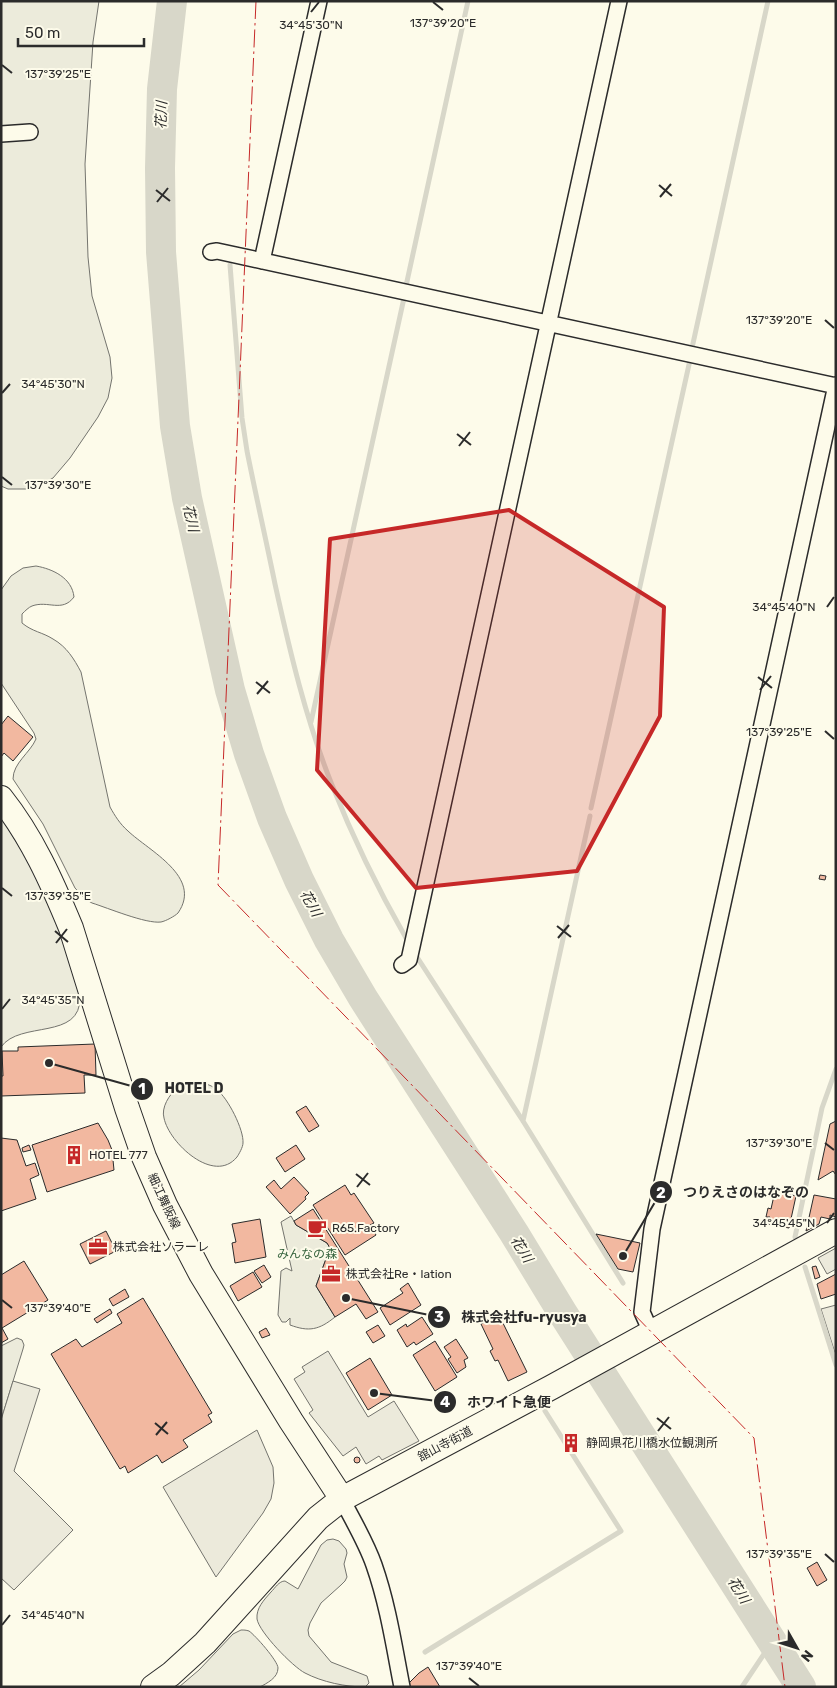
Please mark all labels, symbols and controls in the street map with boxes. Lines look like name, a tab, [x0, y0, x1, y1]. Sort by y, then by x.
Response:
scale bar	[18, 15, 144, 47]
text: 137°39'20"E	[410, 16, 476, 30]
text: 34°45'30"N	[279, 18, 343, 32]
text: 50 m	[25, 24, 60, 42]
text: 137°39'25"E	[25, 67, 91, 81]
water label: 花川	[153, 99, 171, 129]
text: 137°39'20"E	[746, 313, 812, 327]
text: 34°45'30"N	[21, 377, 85, 391]
text: 137°39'30"E	[25, 478, 91, 492]
water label: 花川	[179, 503, 202, 536]
text: 34°45'40"N	[752, 600, 816, 614]
text: 137°39'25"E	[746, 725, 812, 739]
water label: 花川	[296, 887, 326, 921]
text: 137°39'35"E	[25, 889, 91, 903]
text: 34°45'35"N	[21, 993, 85, 1007]
callout: HOTEL D	[130, 1074, 234, 1103]
text: 1	[138, 1080, 146, 1098]
text: HOTEL D	[164, 1080, 224, 1097]
text: 137°39'30"E	[746, 1136, 812, 1150]
building icon: HOTEL 777	[63, 1144, 85, 1166]
place label: HOTEL 777	[89, 1148, 148, 1162]
street label: 細江舞阪線	[145, 1171, 183, 1231]
callout: つりえさのはなぞの	[648, 1178, 819, 1207]
text: 2	[656, 1184, 666, 1202]
text: つりえさのはなぞの	[683, 1184, 809, 1201]
text: 34°45'45"N	[753, 1216, 815, 1230]
cafe icon: R65.Factory	[306, 1217, 328, 1239]
place label: R65.Factory	[332, 1221, 400, 1235]
water label: 花川	[507, 1233, 537, 1267]
office icon: 株式会社ソラーレ	[87, 1236, 109, 1258]
place label: 株式会社ソラーレ	[113, 1240, 209, 1254]
park label: みんなの森	[277, 1247, 337, 1261]
office icon: 株式会社Re・lation	[320, 1263, 342, 1285]
place label: 株式会社Re・lation	[346, 1267, 452, 1281]
text: 137°39'40"E	[25, 1301, 91, 1315]
callout: 株式会社fu-ryusya	[426, 1302, 596, 1331]
text: 3	[434, 1308, 444, 1326]
text: 株式会社fu-ryusya	[461, 1309, 587, 1326]
callout: ホワイト急便	[432, 1387, 561, 1416]
text: 4	[440, 1393, 450, 1411]
text: ホワイト急便	[467, 1394, 551, 1411]
street label: 舘山寺街道	[415, 1424, 475, 1464]
building icon: 静岡県花川橋水位観測所	[560, 1432, 582, 1454]
place label: 静岡県花川橋水位観測所	[586, 1436, 718, 1450]
text: 137°39'35"E	[746, 1547, 812, 1561]
water label: 花川	[724, 1574, 754, 1608]
text: 34°45'40"N	[21, 1608, 85, 1622]
north arrow	[772, 1623, 822, 1673]
text: N	[797, 1647, 816, 1665]
text: 137°39'40"E	[436, 1659, 502, 1673]

